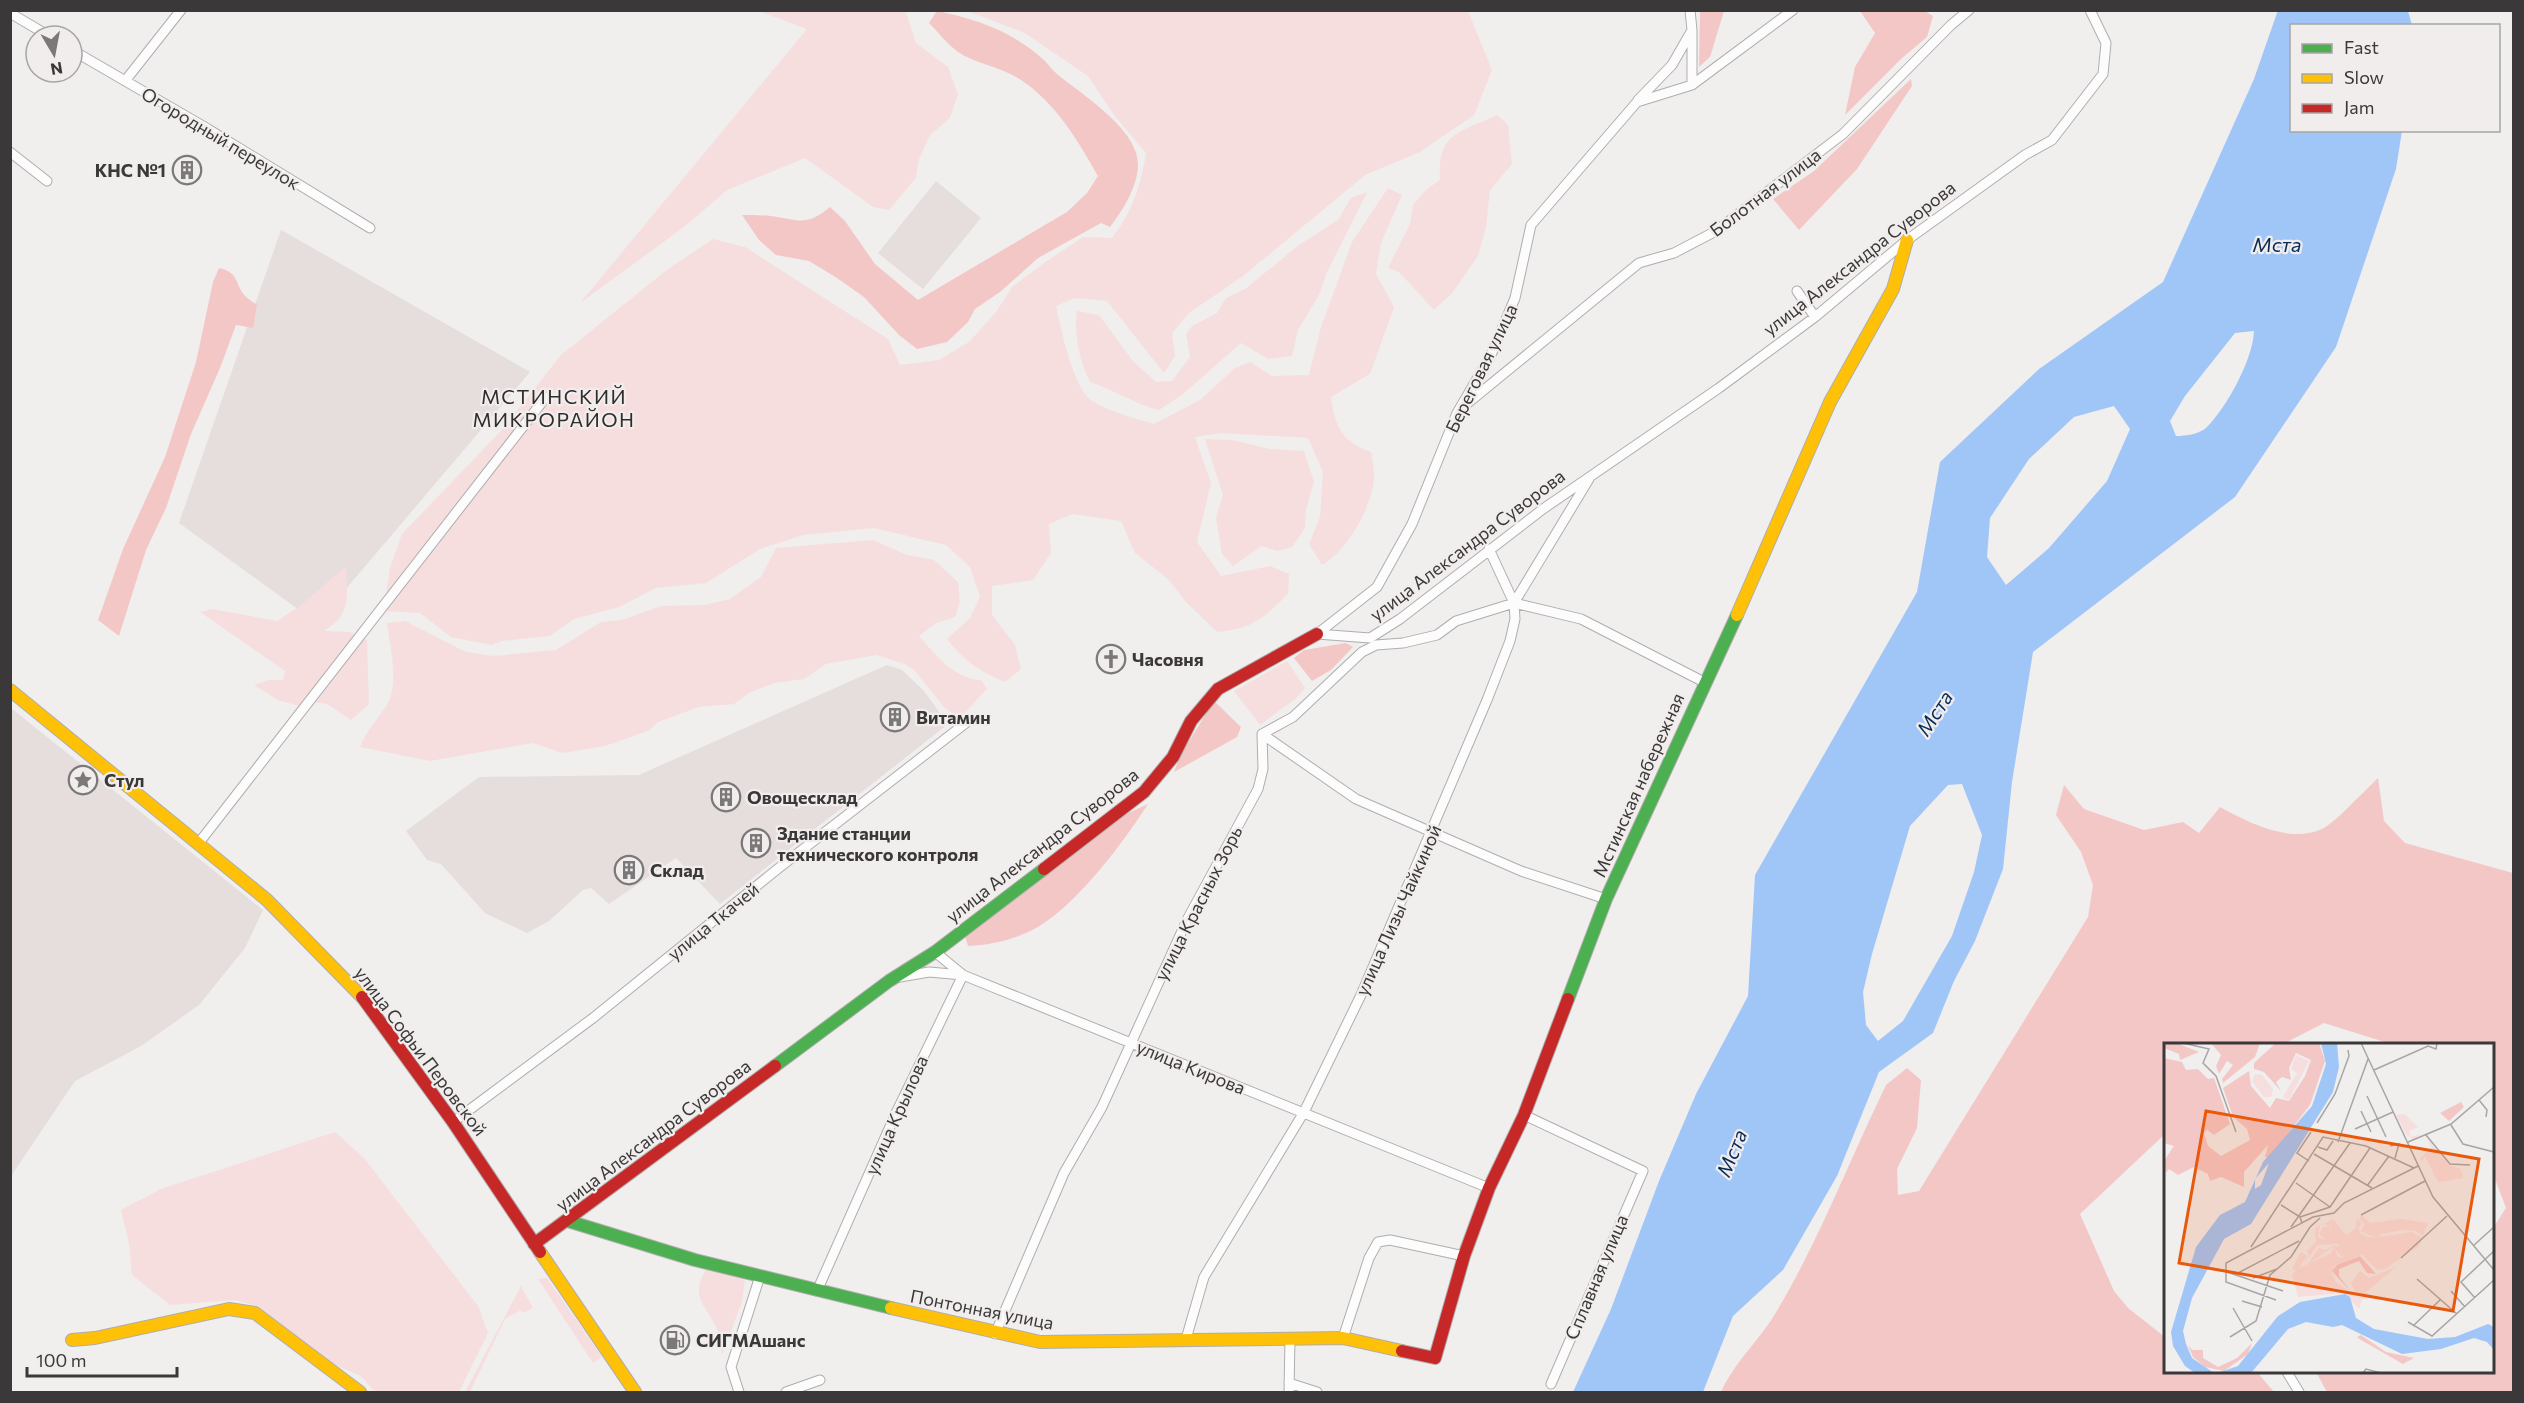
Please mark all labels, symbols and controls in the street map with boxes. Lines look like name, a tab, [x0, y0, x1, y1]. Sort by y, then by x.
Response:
north arrow	[24, 24, 84, 84]
legend	[2290, 24, 2500, 132]
text: Fast	[2344, 36, 2379, 58]
text: N	[49, 59, 64, 80]
text: Slow	[2344, 66, 2384, 88]
street label: Огородный переулок	[138, 82, 305, 194]
text: Jam	[2344, 96, 2374, 118]
street label: Болотная улица	[1705, 143, 1825, 241]
building icon: КНС №1	[171, 154, 203, 186]
place label: КНС №1	[95, 159, 166, 181]
street label: улица Александра Суворова	[1758, 176, 1960, 340]
water label: Мста	[2253, 232, 2301, 256]
street label: Береговая улица	[1440, 300, 1522, 436]
district label: МСТИНСКИЙ МИКРОРАЙОН	[472, 384, 636, 431]
street label: улица Александра Суворова	[1365, 465, 1569, 625]
church icon: Часовня	[1095, 643, 1127, 675]
place label: Часовня	[1132, 648, 1204, 670]
water label: Мста	[1911, 686, 1957, 740]
street label: Мстинская набережная	[1587, 690, 1689, 880]
building icon: Витамин	[879, 701, 911, 733]
place label: Витамин	[916, 706, 991, 728]
street label: улица Александра Суворова	[941, 763, 1143, 927]
place icon: Стул	[67, 764, 99, 796]
place label: Стул	[104, 769, 145, 791]
building icon: Овощесклад	[710, 781, 742, 813]
place label: Овощесклад	[747, 786, 858, 808]
street label: улица Лизы Чайкиной	[1350, 821, 1446, 999]
place label: Здание станции технического контроля	[777, 822, 979, 865]
street label: улица Красных Зорь	[1149, 822, 1247, 984]
building icon: Здание станции технического контроля	[740, 827, 772, 859]
building icon: Склад	[613, 854, 645, 886]
place label: Склад	[650, 859, 704, 881]
street label: улица Ткачей	[663, 877, 763, 965]
street label: улица Софьи Перовской	[350, 962, 492, 1140]
street label: улица Кирова	[1133, 1035, 1249, 1099]
inset map	[2164, 1043, 2494, 1373]
street label: улица Крылова	[860, 1052, 932, 1178]
street label: улица Александра Суворова	[551, 1055, 755, 1215]
water label: Мста	[1711, 1126, 1751, 1180]
street label: Сплавная улица	[1560, 1211, 1632, 1343]
street label: Понтонная улица	[908, 1284, 1056, 1334]
fuel station icon: СИГМАшанс	[659, 1324, 691, 1356]
place label: СИГМАшанс	[696, 1329, 806, 1351]
scale bar	[27, 1340, 177, 1378]
text: 100 m	[36, 1349, 86, 1371]

